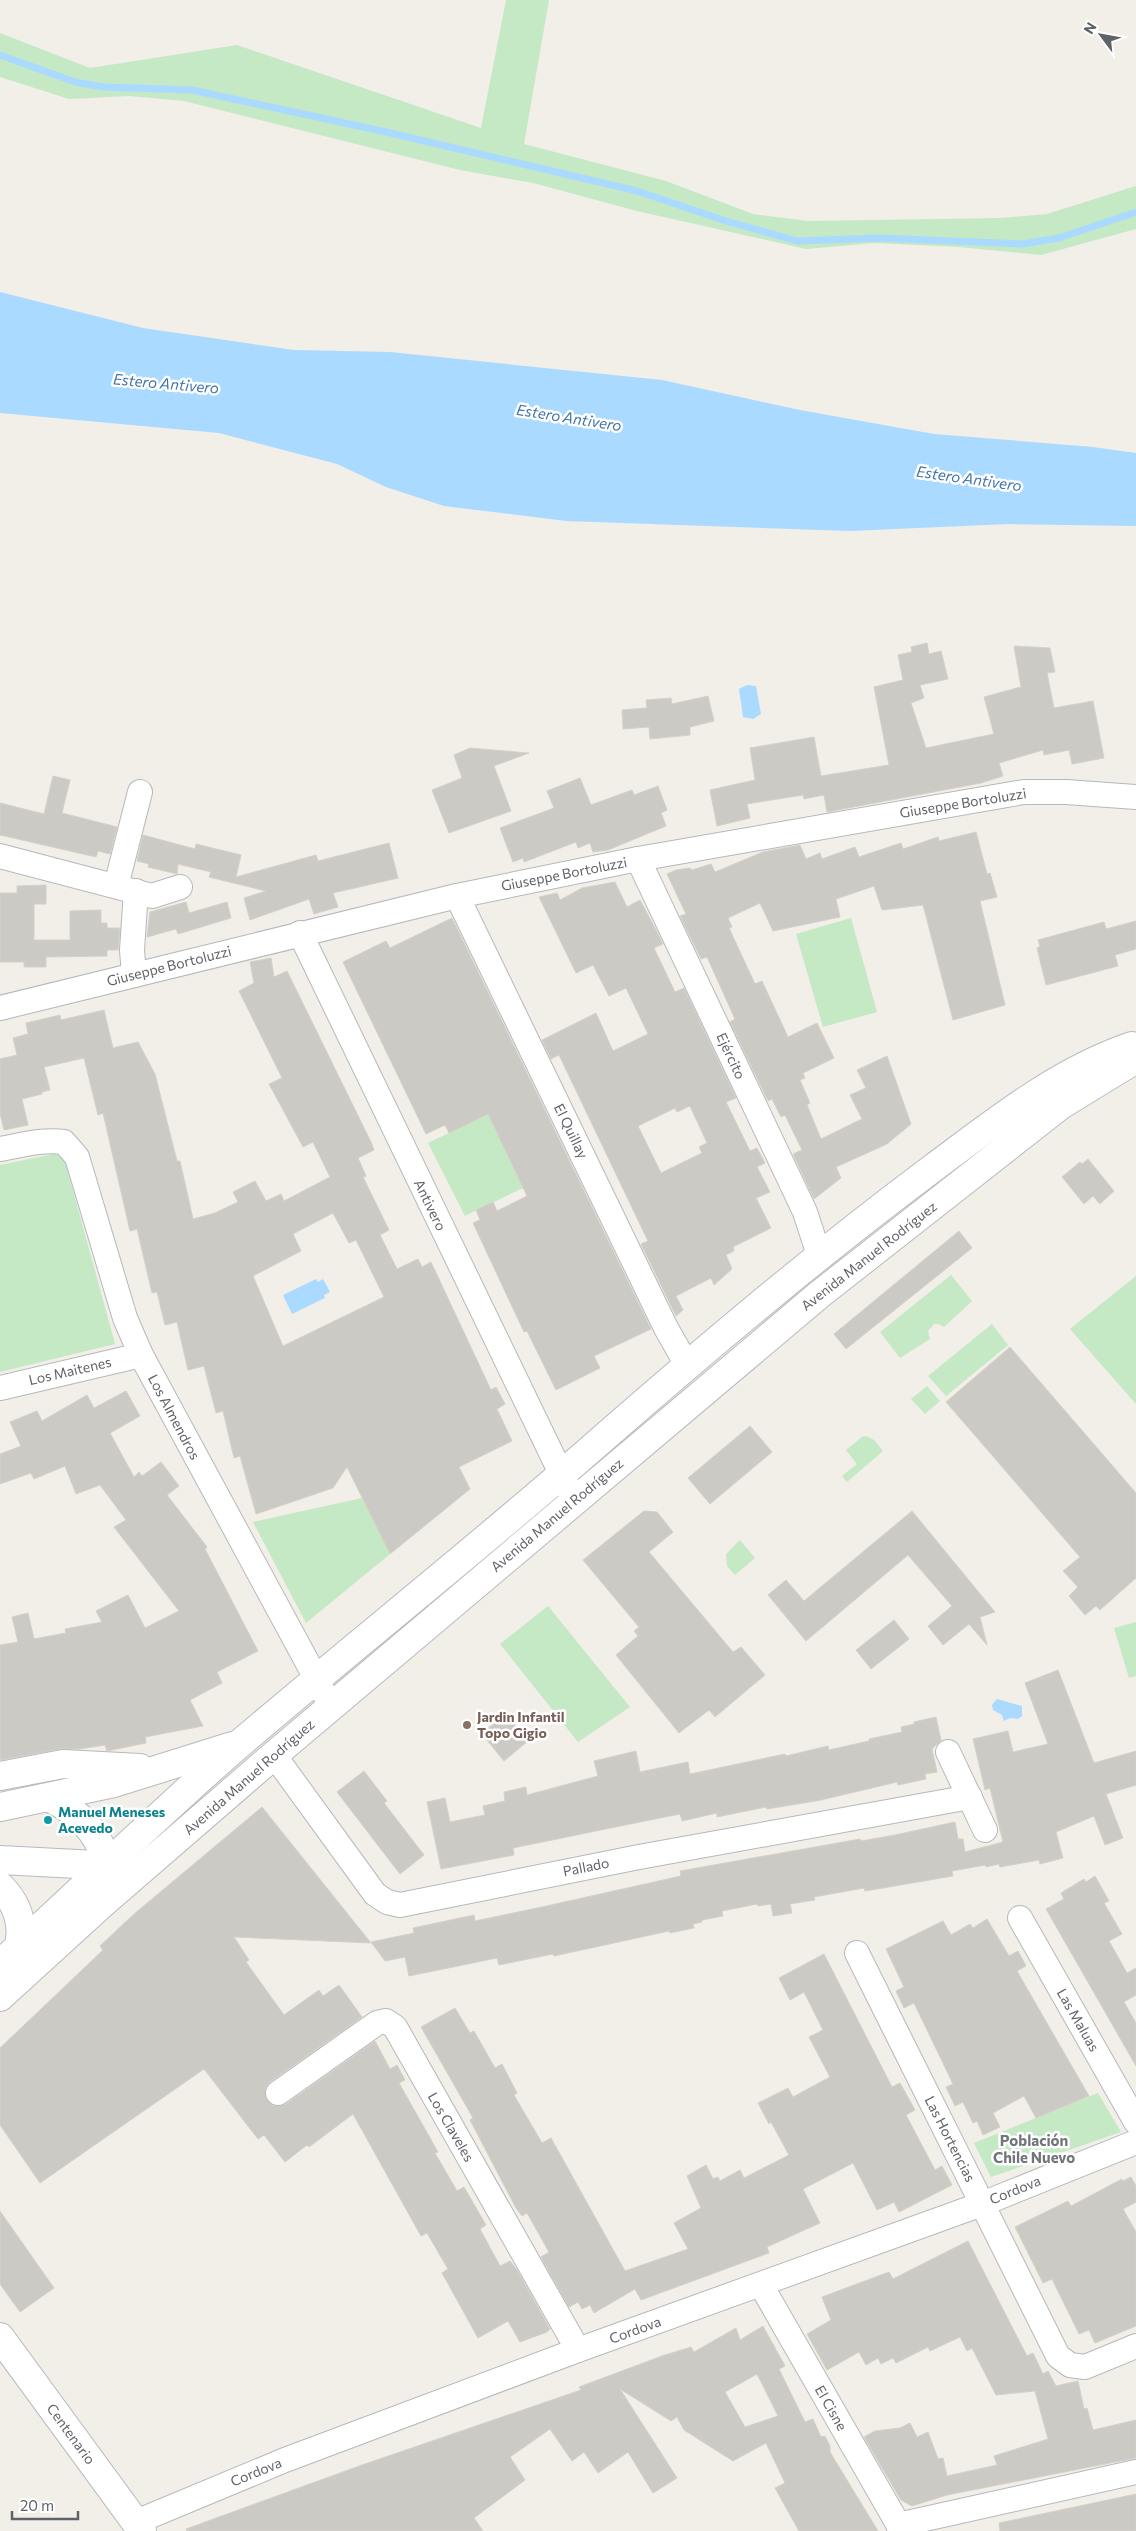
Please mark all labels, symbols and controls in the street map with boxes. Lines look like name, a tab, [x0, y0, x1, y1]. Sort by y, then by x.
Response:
north arrow	[1076, 10, 1126, 60]
text: N	[1080, 19, 1100, 37]
water label: Estero Antivero	[112, 369, 220, 397]
water label: Estero Antivero	[515, 400, 623, 434]
water label: Estero Antivero	[915, 462, 1023, 494]
street label: Giuseppe Bortoluzzi	[898, 784, 1027, 821]
street label: Giuseppe Bortoluzzi	[499, 853, 628, 894]
street label: Giuseppe Bortoluzzi	[105, 942, 233, 989]
street label: Ejército	[713, 1030, 750, 1082]
street label: El Quillay	[551, 1101, 592, 1161]
street label: Antivero	[411, 1176, 450, 1233]
street label: Avenida Manuel Rodríguez	[797, 1197, 940, 1314]
street label: Los Maitenes	[27, 1353, 113, 1388]
street label: Los Almendros	[145, 1371, 204, 1462]
street label: Avenida Manuel Rodríguez	[487, 1454, 626, 1575]
place label: Jardin Infantil Topo Gigio	[477, 1708, 565, 1741]
street label: Avenida Manuel Rodríguez	[180, 1715, 317, 1838]
marker: Jardin Infantil Topo Gigio	[461, 1719, 473, 1731]
place label: Manuel Meneses Acevedo	[58, 1803, 166, 1836]
marker: Manuel Meneses Acevedo	[42, 1814, 54, 1826]
street label: Pallado	[561, 1854, 611, 1879]
street label: Las Maluas	[1054, 1985, 1103, 2054]
street label: Los Claveles	[425, 2089, 478, 2164]
street label: Las Hortencias	[922, 2093, 979, 2185]
district label: Población Chile Nuevo	[993, 2131, 1075, 2166]
street label: Cordova	[987, 2172, 1043, 2208]
street label: Cordova	[607, 2312, 663, 2347]
street label: El Cisne	[812, 2382, 851, 2433]
street label: Centenario	[44, 2400, 99, 2467]
street label: Cordova	[228, 2454, 284, 2490]
scale bar	[12, 2488, 79, 2520]
text: 20 m	[20, 2496, 54, 2514]

